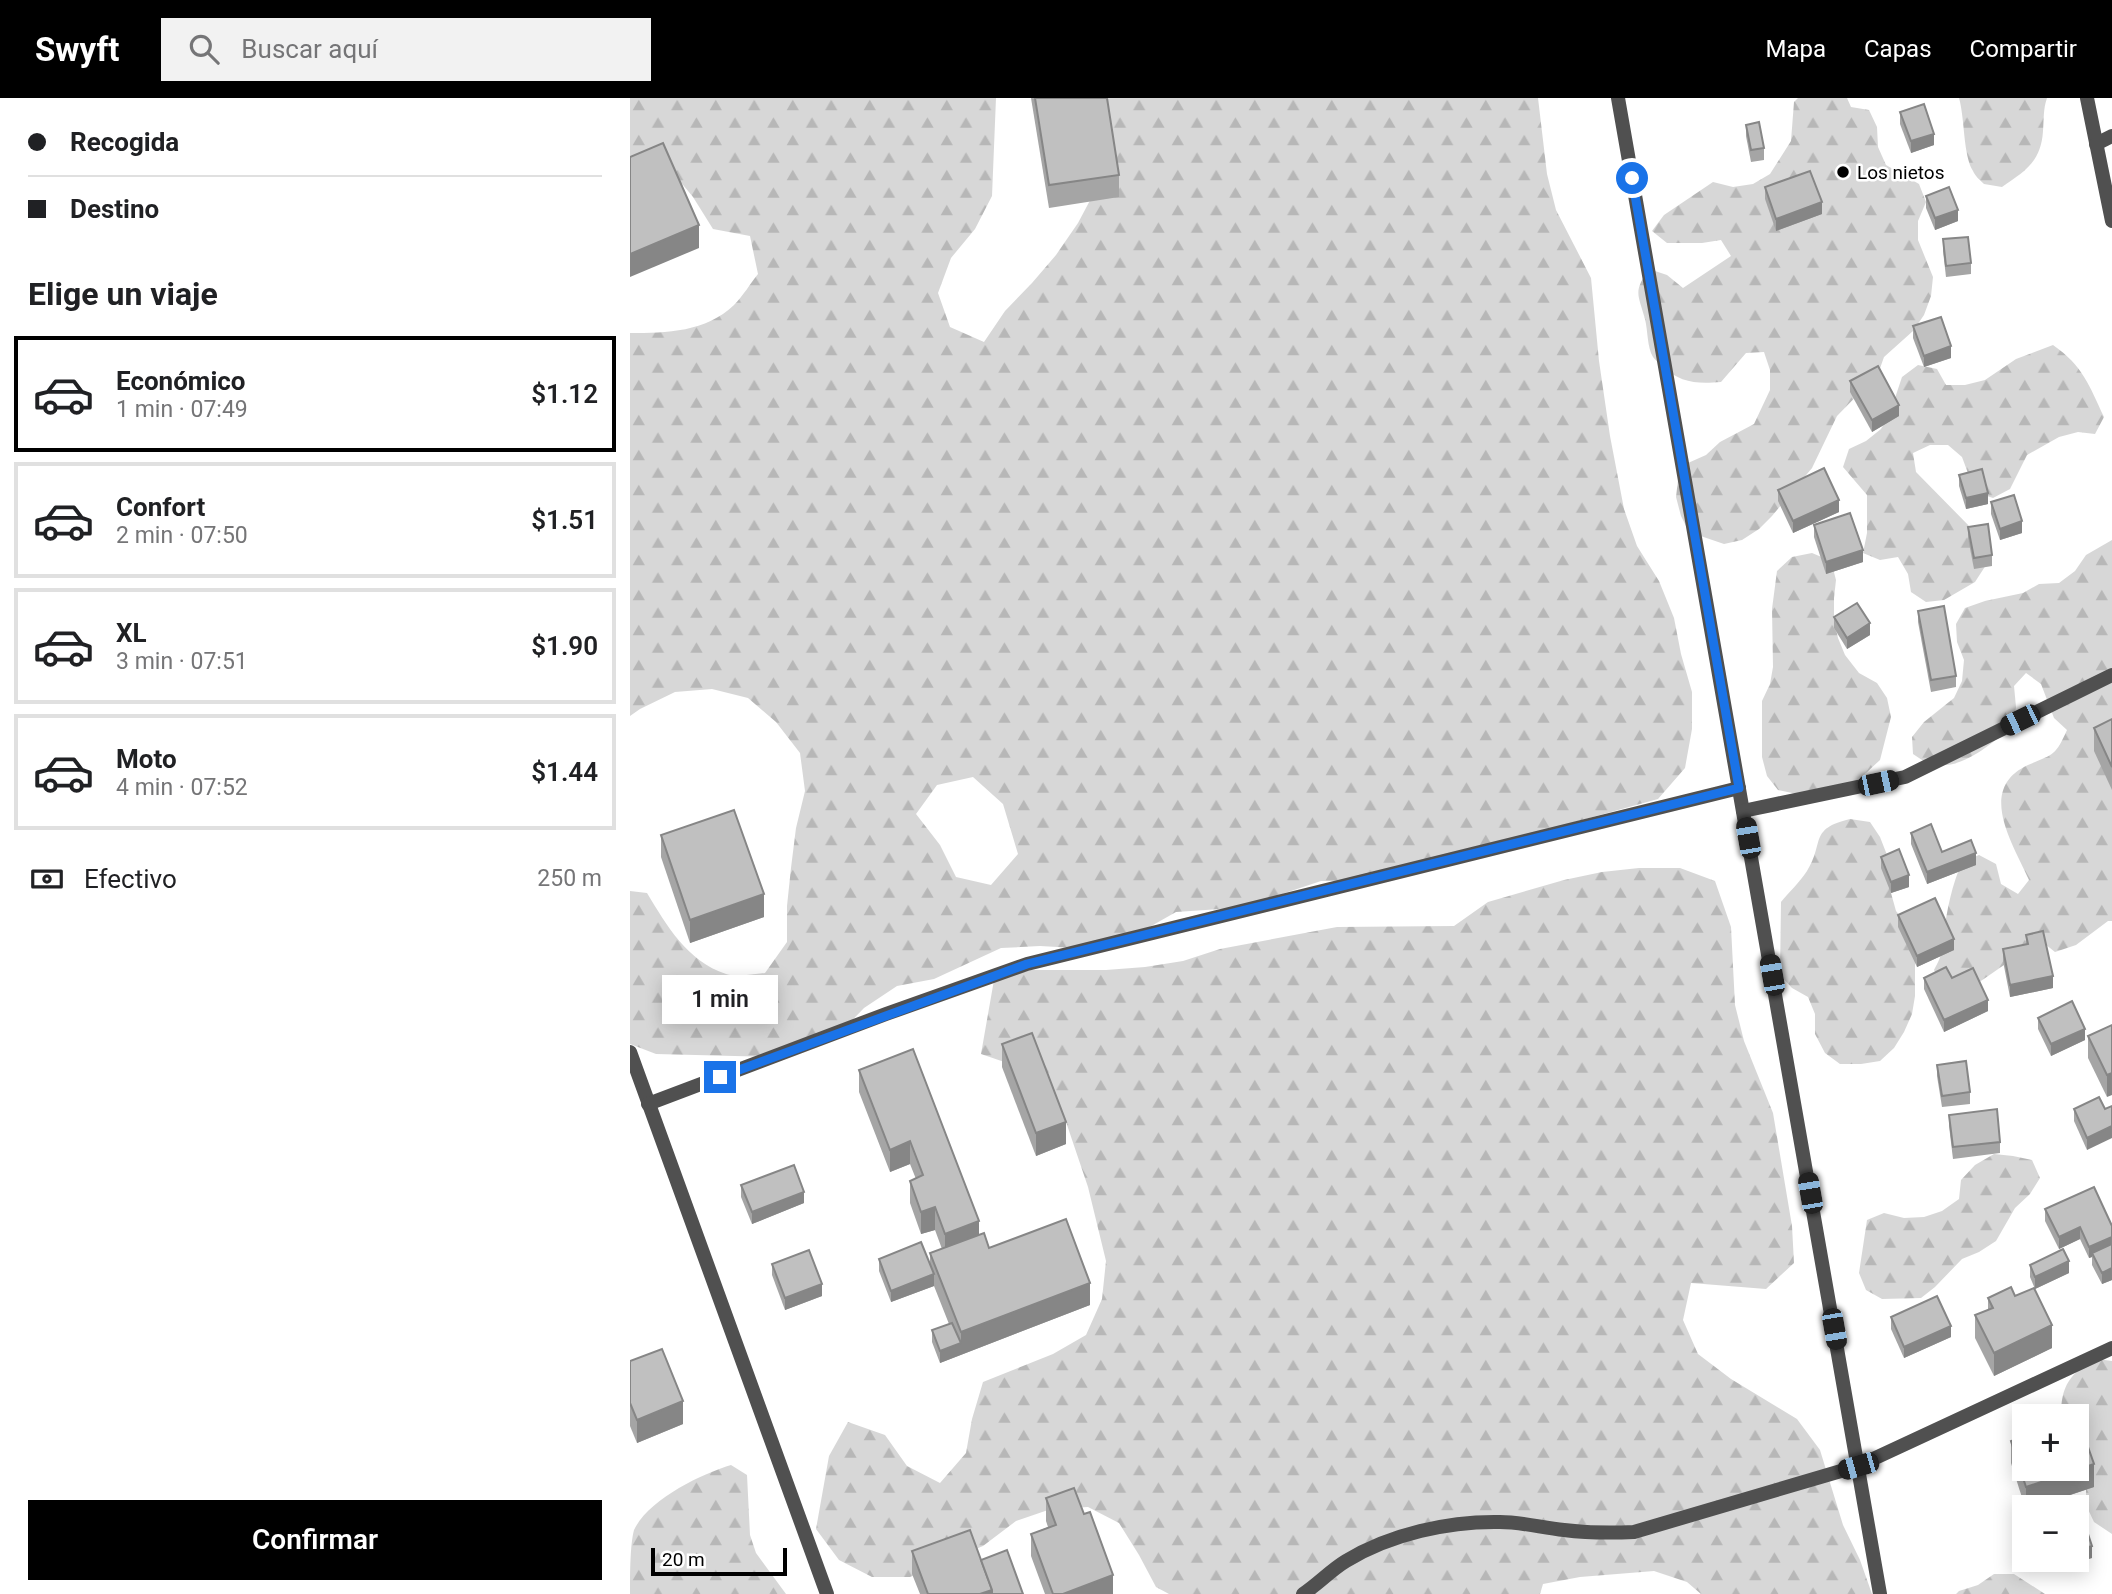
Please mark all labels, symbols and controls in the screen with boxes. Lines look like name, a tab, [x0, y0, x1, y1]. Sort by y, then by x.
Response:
search box	[161, 18, 651, 81]
text: Swyft	[35, 30, 119, 69]
icon: search	[185, 30, 223, 68]
text: Buscar aquí	[241, 34, 378, 64]
text: Mapa	[1765, 35, 1826, 63]
text: Capas	[1864, 35, 1932, 63]
text: Compartir	[1970, 35, 2077, 63]
text: Recogida	[70, 127, 179, 157]
place label: Los nietos	[1857, 161, 1944, 184]
route start	[1616, 162, 1648, 194]
marker: Los nietos	[1835, 164, 1851, 180]
text: Destino	[70, 194, 159, 224]
text: Elige un viaje	[28, 275, 218, 313]
icon: car	[32, 363, 95, 426]
text: Económico	[116, 366, 245, 396]
text: $1.12	[531, 379, 598, 409]
text: 1 min · 07:49	[116, 396, 248, 423]
icon: car	[32, 489, 95, 552]
text: Confort	[116, 492, 205, 522]
text: $1.51	[531, 505, 598, 535]
text: 2 min · 07:50	[116, 522, 248, 549]
icon: car	[32, 615, 95, 678]
text: XL	[116, 618, 147, 648]
text: $1.90	[531, 631, 598, 661]
text: 3 min · 07:51	[116, 648, 248, 675]
car	[1997, 701, 2044, 739]
icon: car	[32, 741, 95, 804]
text: Moto	[116, 744, 177, 774]
text: $1.44	[531, 757, 598, 787]
car	[1856, 768, 1901, 798]
text: 4 min · 07:52	[116, 774, 248, 801]
car	[1735, 815, 1762, 861]
icon: cash	[28, 860, 66, 898]
text: Efectivo	[84, 864, 177, 894]
text: 250 m	[537, 865, 602, 892]
car	[1759, 952, 1786, 998]
callout: 1 min	[662, 976, 778, 1024]
text: 1 min	[691, 986, 749, 1013]
route end	[704, 1061, 736, 1093]
car	[1797, 1170, 1824, 1216]
car	[1821, 1306, 1848, 1352]
map controls	[2012, 1404, 2089, 1572]
button: +	[2012, 1404, 2089, 1481]
car	[1835, 1450, 1882, 1482]
button: −	[2012, 1495, 2089, 1572]
button: Confirmar	[28, 1500, 602, 1580]
scale bar	[651, 1545, 788, 1577]
text: 20 m	[662, 1548, 705, 1571]

